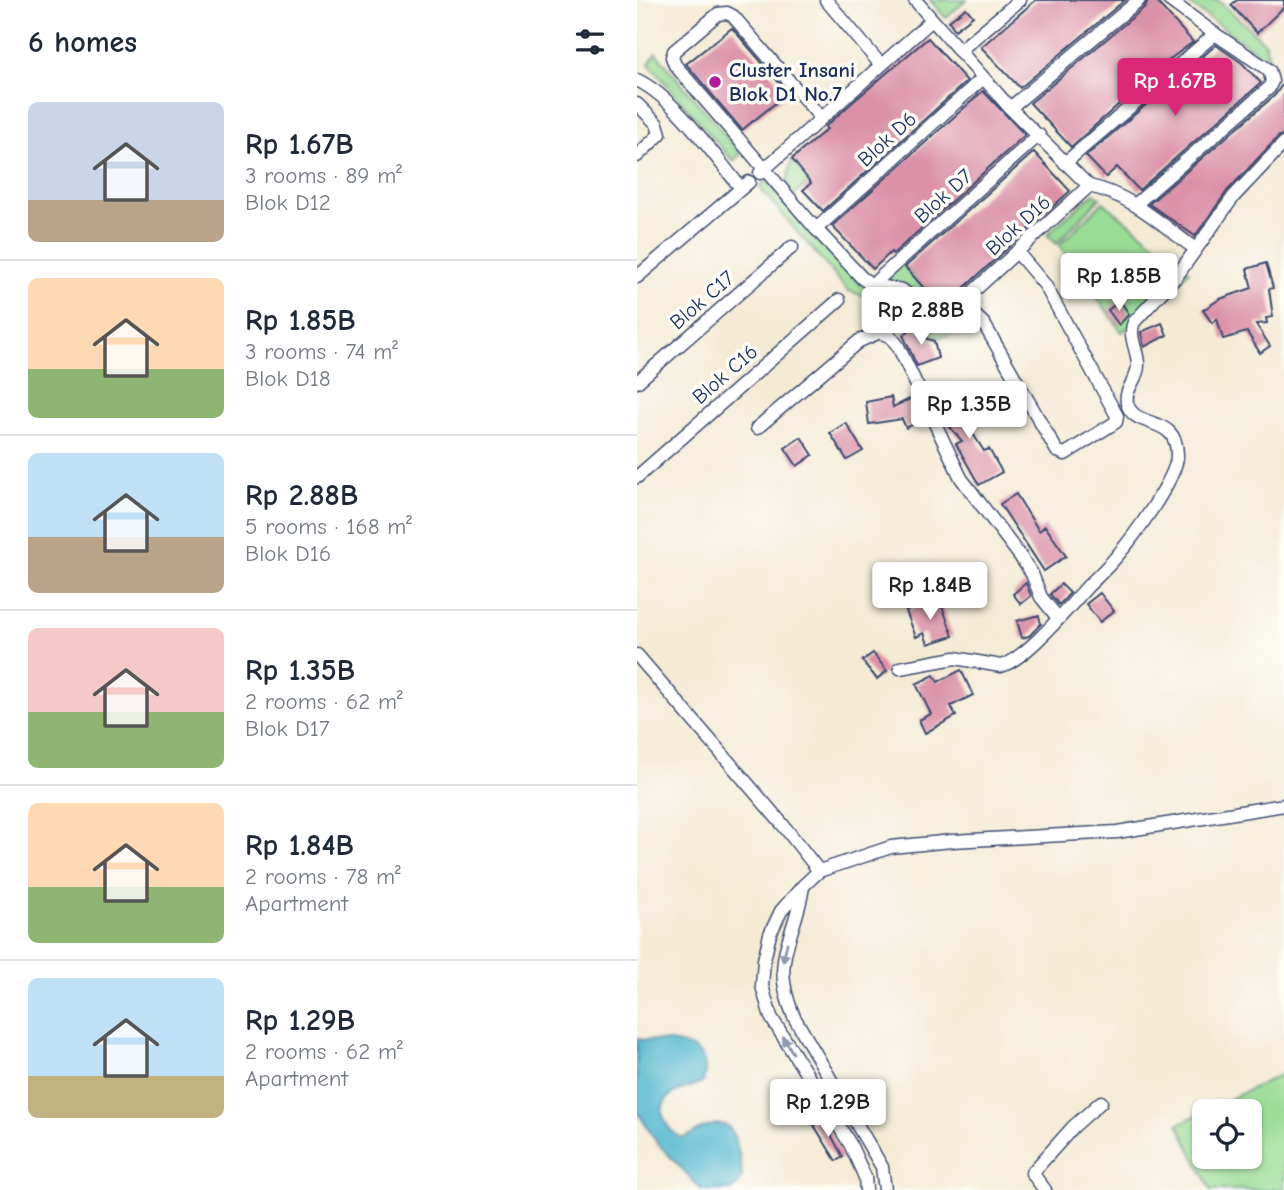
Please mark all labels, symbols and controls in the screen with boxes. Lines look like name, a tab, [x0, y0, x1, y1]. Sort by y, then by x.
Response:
icon: filters	[571, 23, 609, 61]
text: 6 homes	[28, 25, 137, 60]
place label: Cluster Insani Blok D1 No.7	[729, 58, 855, 106]
pin: Rp 1.67B	[1103, 58, 1247, 118]
text: Rp 1.67B	[1133, 67, 1217, 94]
marker: Cluster Insani Blok D1 No.7	[707, 74, 723, 90]
street label: Blok D6	[853, 106, 921, 172]
text: Rp 1.67B	[245, 127, 354, 162]
icon: home	[84, 130, 168, 214]
text: 3 rooms · 89 m²	[245, 162, 402, 189]
street label: Blok D7	[909, 164, 977, 228]
text: Blok D12	[245, 189, 331, 216]
street label: Blok D16	[981, 190, 1055, 260]
pin: Rp 1.85B	[1047, 254, 1191, 313]
text: Rp 1.85B	[1077, 262, 1161, 289]
street label: Blok C17	[665, 266, 739, 334]
pin: Rp 2.88B	[849, 288, 993, 347]
text: Rp 2.88B	[878, 296, 964, 323]
text: Rp 1.85B	[245, 303, 356, 338]
icon: home	[84, 306, 168, 390]
text: 3 rooms · 74 m²	[245, 338, 398, 365]
street label: Blok C16	[688, 339, 762, 409]
text: Blok D18	[245, 365, 331, 392]
pin: Rp 1.35B	[897, 382, 1041, 441]
text: Rp 1.35B	[927, 390, 1011, 417]
text: Rp 2.88B	[245, 478, 358, 513]
icon: home	[84, 481, 168, 565]
text: 5 rooms · 168 m²	[245, 513, 412, 540]
text: Blok D16	[245, 540, 331, 567]
pin: Rp 1.84B	[858, 562, 1002, 622]
text: Rp 1.84B	[888, 571, 972, 598]
text: Rp 1.35B	[245, 653, 355, 688]
icon: home	[84, 656, 168, 740]
text: 2 rooms · 62 m²	[245, 688, 403, 715]
text: Blok D17	[245, 715, 330, 742]
text: Rp 1.84B	[245, 828, 354, 863]
icon: home	[84, 831, 168, 915]
text: 2 rooms · 78 m²	[245, 863, 401, 890]
text: Apartment	[245, 890, 348, 917]
one-way arrow	[780, 941, 791, 963]
text: Rp 1.29B	[245, 1003, 355, 1038]
icon: home	[84, 1006, 168, 1090]
one-way arrow	[782, 1035, 795, 1054]
text: 2 rooms · 62 m²	[245, 1038, 403, 1065]
text: Apartment	[245, 1065, 348, 1092]
pin: Rp 1.29B	[756, 1080, 900, 1139]
text: Rp 1.29B	[786, 1088, 870, 1115]
map controls	[1192, 1099, 1262, 1169]
button: locate	[1192, 1099, 1262, 1169]

